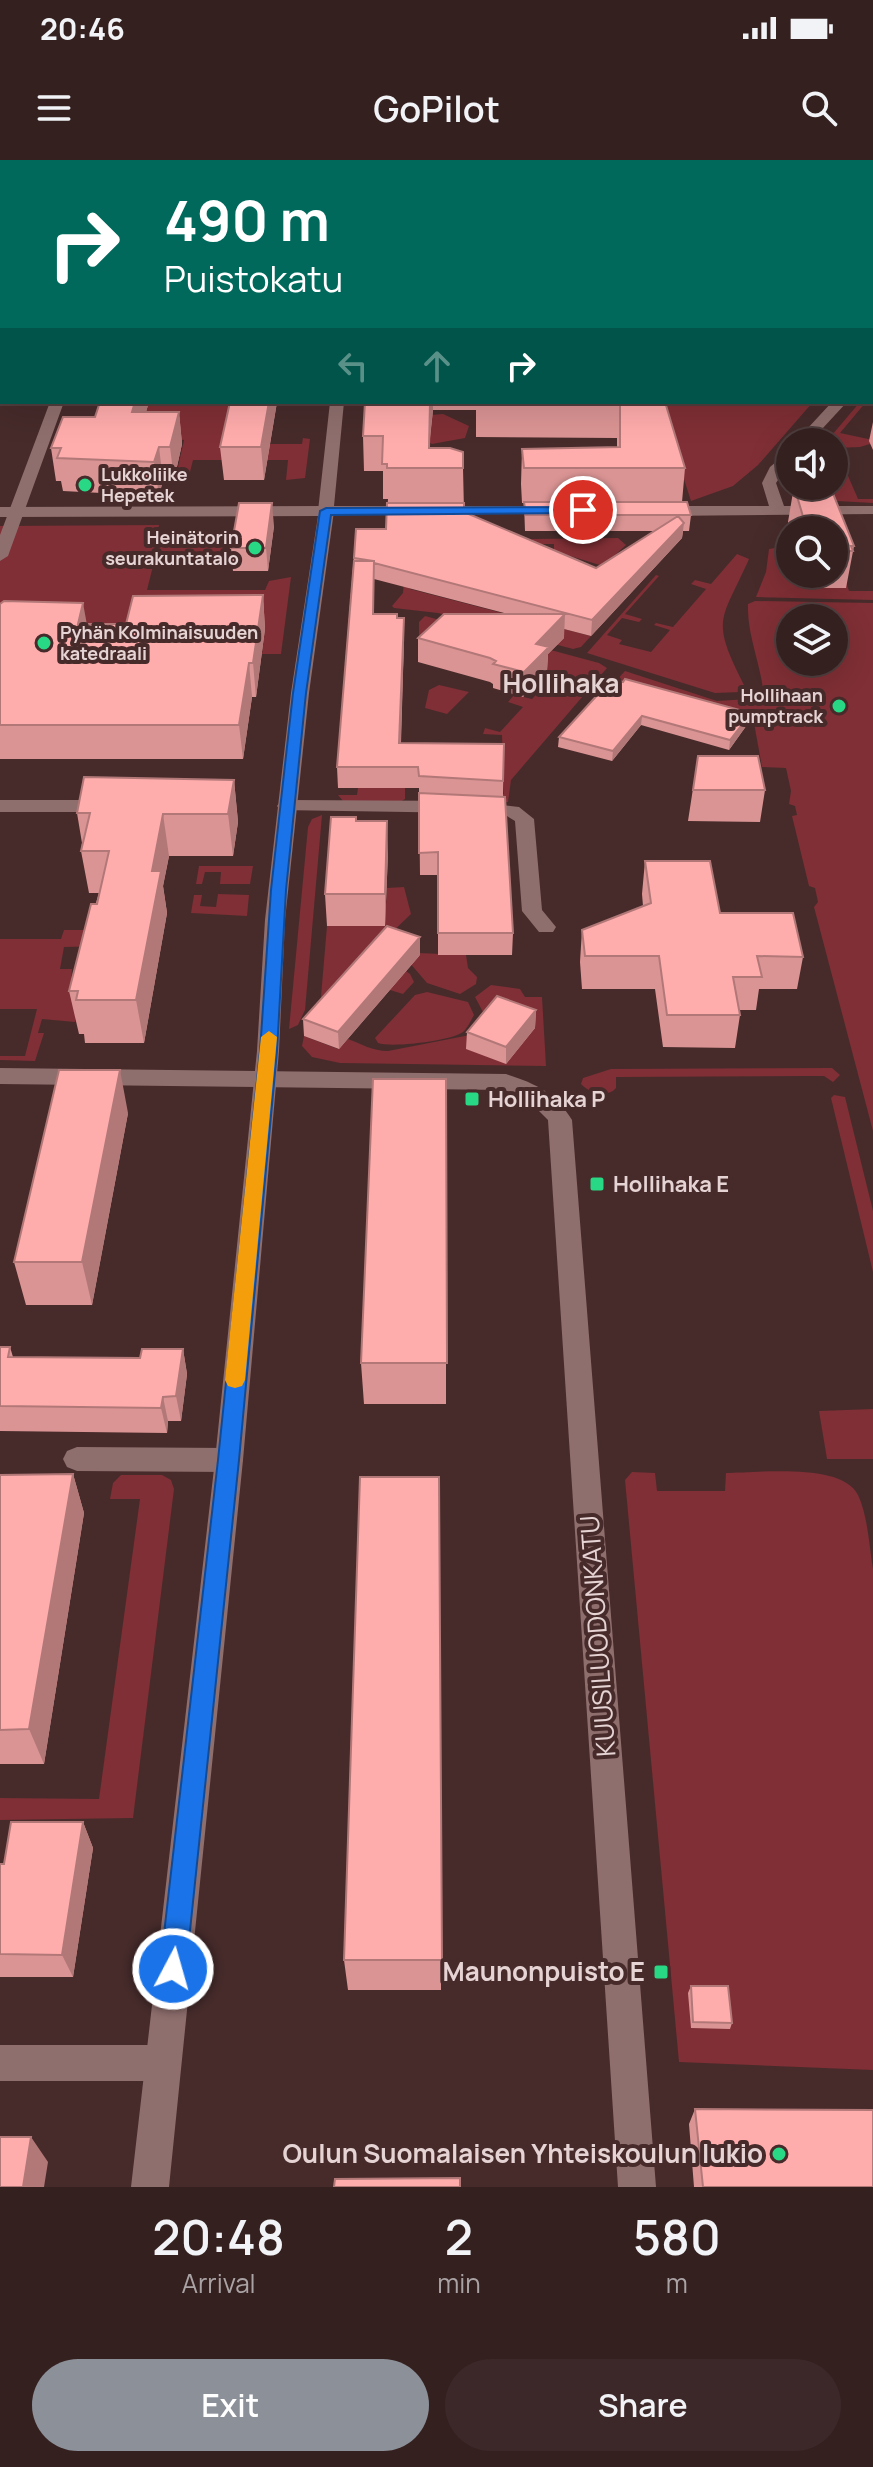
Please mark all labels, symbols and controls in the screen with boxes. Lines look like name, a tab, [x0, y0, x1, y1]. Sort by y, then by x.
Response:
text: 20:46	[40, 8, 125, 49]
text: GoPilot	[373, 84, 500, 133]
icon: menu	[32, 86, 76, 130]
icon: search	[797, 86, 841, 130]
text: 490 m	[164, 181, 330, 258]
icon: right	[32, 192, 136, 296]
text: Puistokatu	[164, 254, 343, 303]
icon: left	[331, 344, 375, 388]
icon: ahead	[415, 344, 459, 388]
icon: right	[499, 344, 543, 388]
map controls	[776, 428, 848, 676]
button: sound	[776, 428, 848, 500]
place label: Lukkoliike Hepetek	[101, 462, 188, 507]
marker: Lukkoliike Hepetek	[76, 476, 94, 494]
pin	[549, 476, 617, 544]
icon: arrive	[561, 488, 605, 532]
button: search	[776, 516, 848, 588]
place label: Heinätorin seurakuntatalo	[105, 525, 239, 570]
marker: Heinätorin seurakuntatalo	[246, 539, 264, 557]
button: layers	[776, 604, 848, 676]
place label: Pyhän Kolminaisuuden katedraali	[60, 620, 258, 665]
marker: Pyhän Kolminaisuuden katedraali	[35, 634, 53, 652]
district label: Hollihaka	[503, 665, 619, 701]
place label: Hollihaan pumptrack	[728, 683, 824, 728]
marker: Hollihaan pumptrack	[830, 697, 848, 715]
place label: Hollihaka P	[488, 1084, 605, 1114]
marker: Hollihaka P	[463, 1090, 481, 1108]
place label: Hollihaka E	[613, 1169, 729, 1199]
marker: Hollihaka E	[588, 1175, 606, 1193]
street label: KUUSILUODONKATU	[571, 1514, 623, 1758]
position arrow	[131, 1927, 215, 2011]
place label: Maunonpuisto E	[442, 1953, 645, 1989]
marker: Maunonpuisto E	[652, 1963, 670, 1981]
place label: Oulun Suomalaisen Yhteiskoulun lukio	[282, 2135, 763, 2171]
marker: Oulun Suomalaisen Yhteiskoulun lukio	[770, 2145, 788, 2163]
text: 20:48	[152, 2204, 285, 2269]
text: 2	[445, 2204, 473, 2269]
text: 580	[633, 2204, 721, 2269]
text: Arrival	[181, 2265, 256, 2301]
text: min	[437, 2265, 481, 2301]
text: m	[666, 2265, 688, 2301]
button: Exit	[32, 2359, 429, 2451]
button: Share	[445, 2359, 841, 2451]

